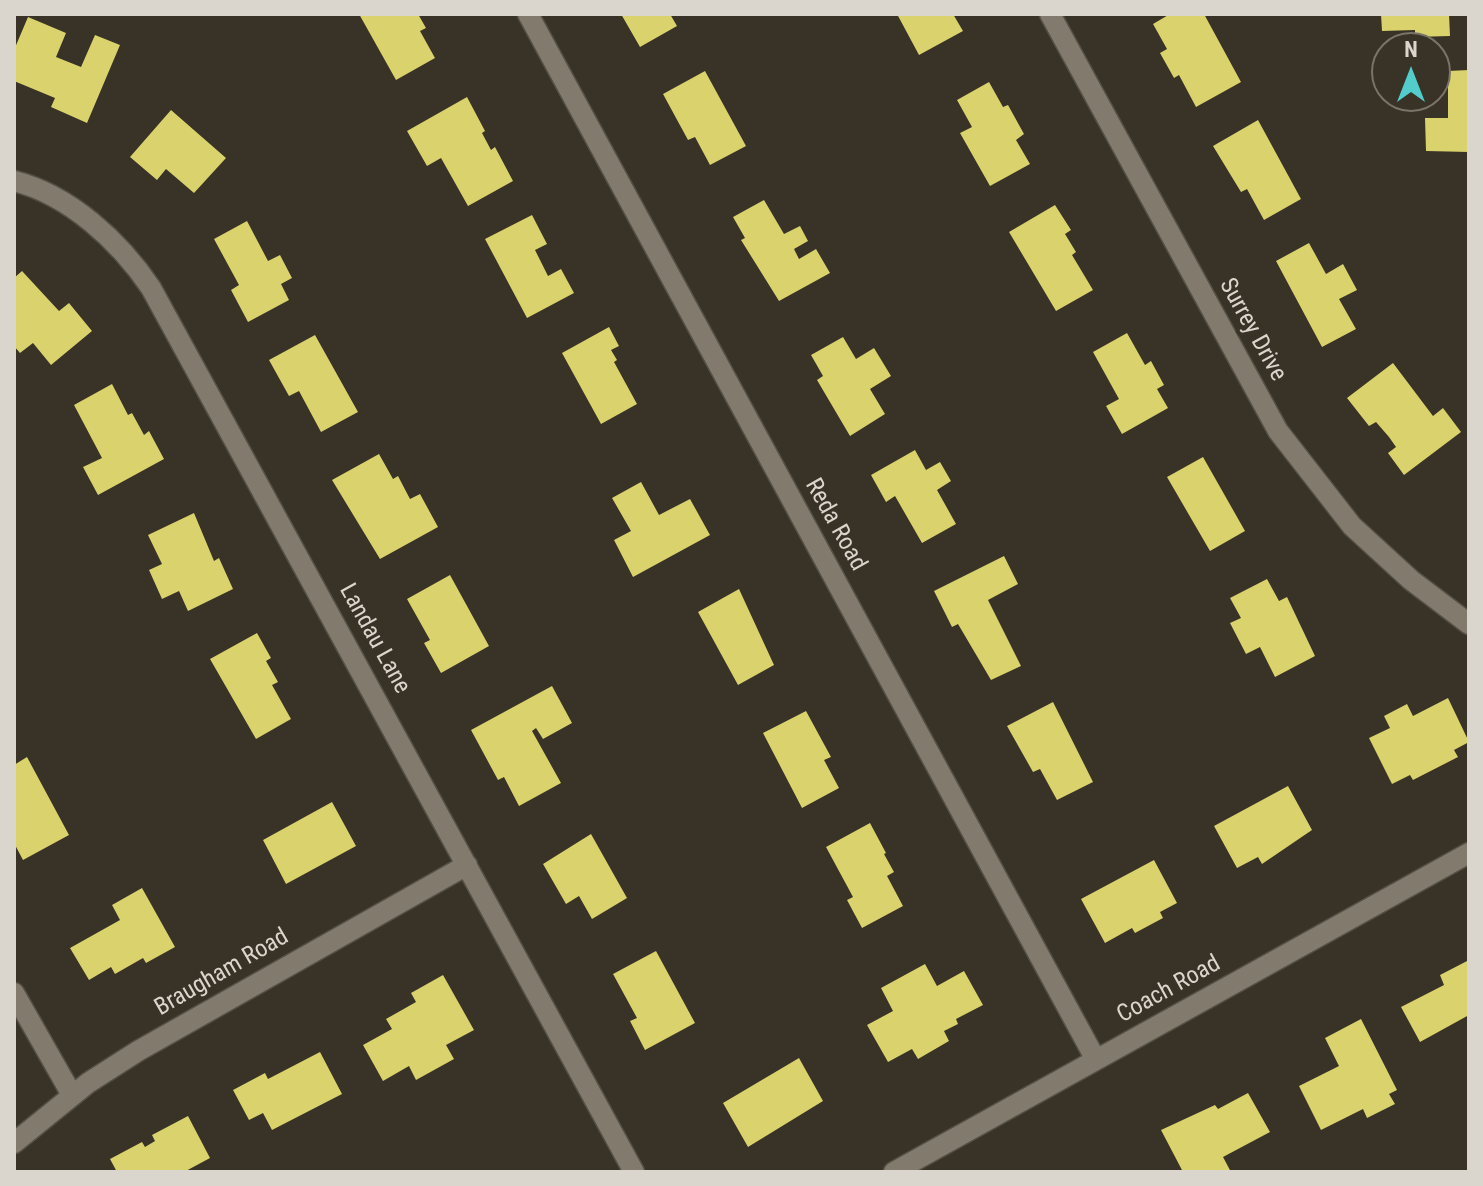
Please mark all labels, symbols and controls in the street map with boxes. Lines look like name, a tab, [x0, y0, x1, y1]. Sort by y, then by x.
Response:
north arrow	[1371, 32, 1451, 112]
text: N	[1404, 37, 1418, 62]
street label: Surrey Drive	[1212, 274, 1292, 386]
street label: Reda Road	[798, 474, 872, 576]
street label: Landau Lane	[332, 579, 416, 699]
street label: Braugham Road	[150, 923, 294, 1023]
street label: Coach Road	[1112, 950, 1226, 1030]

